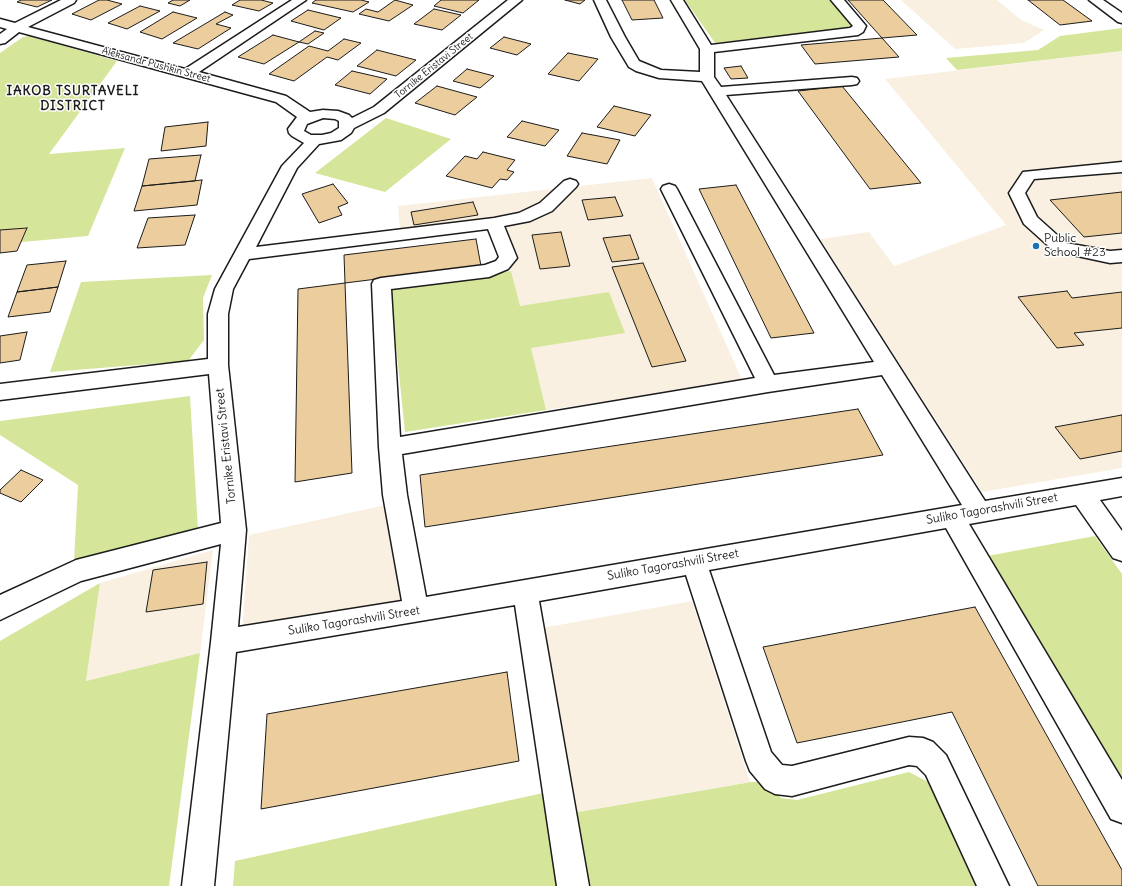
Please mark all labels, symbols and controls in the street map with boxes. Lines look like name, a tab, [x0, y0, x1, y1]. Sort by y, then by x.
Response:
street label: Tornike Eristavi Street	[393, 31, 475, 101]
street label: Aleksandr Pushkin Street	[100, 45, 212, 85]
district label: IAKOB TSURTAVELI DISTRICT	[6, 83, 140, 114]
place label: Public School #23	[1044, 232, 1106, 260]
marker: Public School #23	[1031, 241, 1041, 251]
street label: Tornike Eristavi Street	[213, 387, 239, 505]
street label: Suliko Tagorashvili Street	[925, 490, 1059, 528]
street label: Suliko Tagorashvili Street	[606, 546, 740, 584]
street label: Suliko Tagorashvili Street	[287, 603, 421, 639]

